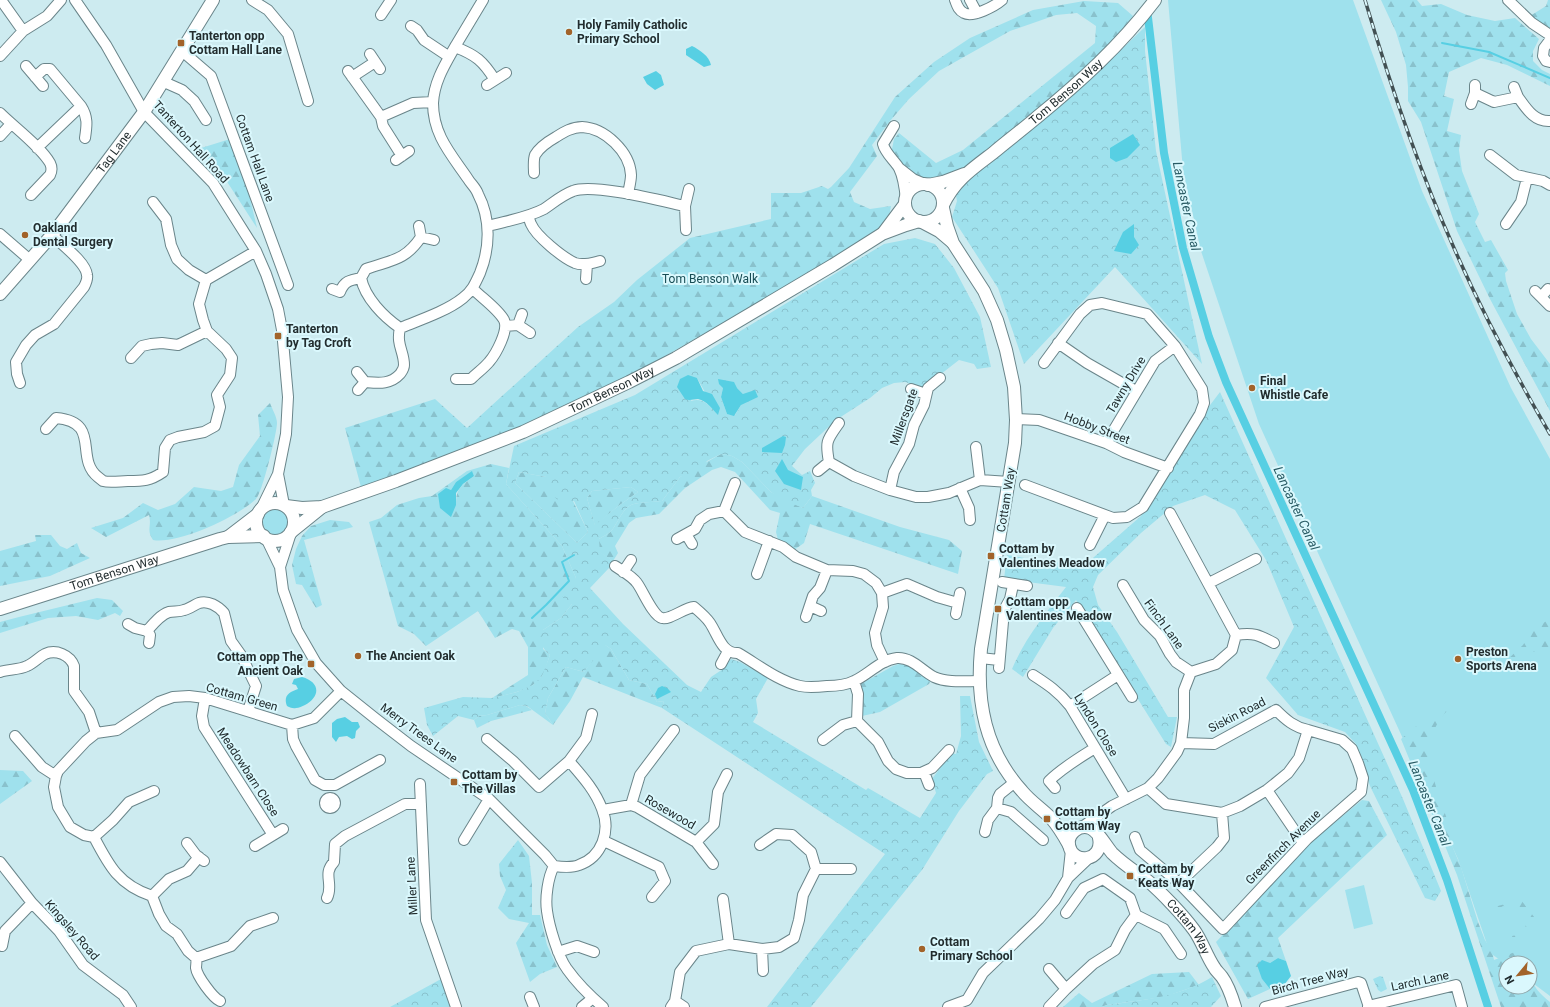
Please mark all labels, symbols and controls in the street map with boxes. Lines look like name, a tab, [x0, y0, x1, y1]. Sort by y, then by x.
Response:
place label: Holy Family Catholic Primary School	[577, 18, 687, 46]
marker: Holy Family Catholic Primary School	[564, 27, 574, 37]
place label: Tanterton opp Cottam Hall Lane	[189, 29, 282, 57]
marker: Tanterton opp Cottam Hall Lane	[176, 38, 186, 48]
street label: Tom Benson Way	[1026, 56, 1106, 128]
street label: Tanterton Hall Road	[150, 98, 232, 186]
street label: Cottam Hall Lane	[233, 112, 277, 204]
street label: Tag Lane	[94, 129, 134, 176]
water label: Lancaster Canal	[1170, 160, 1203, 253]
place label: Oakland Dental Surgery	[33, 221, 114, 249]
marker: Oakland Dental Surgery	[20, 230, 30, 240]
park label: Tom Benson Walk	[662, 272, 759, 286]
place label: Tanterton by Tag Croft	[286, 322, 351, 350]
marker: Tanterton by Tag Croft	[273, 331, 283, 341]
street label: Tawny Drive	[1103, 354, 1149, 416]
street label: Tom Benson Way	[567, 363, 657, 416]
place label: Final Whistle Cafe	[1260, 374, 1329, 402]
marker: Final Whistle Cafe	[1247, 383, 1257, 393]
street label: Millersgate	[887, 387, 921, 447]
street label: Hobby Street	[1062, 409, 1132, 447]
water label: Lancaster Canal	[1271, 464, 1323, 553]
street label: Cottam Way	[994, 466, 1018, 533]
place label: Cottam by Valentines Meadow	[999, 542, 1105, 570]
marker: Cottam by Valentines Meadow	[986, 551, 996, 561]
street label: Tom Benson Way	[68, 552, 161, 593]
place label: Cottam opp Valentines Meadow	[1006, 595, 1112, 623]
street label: Finch Lane	[1141, 596, 1187, 652]
marker: Cottam opp Valentines Meadow	[993, 604, 1003, 614]
place label: Preston Sports Arena	[1466, 645, 1537, 673]
place label: The Ancient Oak	[366, 649, 456, 663]
place label: Cottam opp The Ancient Oak	[217, 650, 304, 678]
marker: The Ancient Oak	[353, 651, 363, 661]
marker: Preston Sports Arena	[1453, 654, 1463, 664]
marker: Cottam opp The Ancient Oak	[306, 659, 316, 669]
street label: Cottam Green	[204, 680, 280, 714]
street label: Lyndon Close	[1071, 691, 1121, 759]
street label: Siskin Road	[1206, 695, 1268, 735]
street label: Merry Trees Lane	[378, 700, 460, 766]
street label: Meadowbarn Close	[214, 725, 282, 819]
water label: Lancaster Canal	[1406, 758, 1454, 849]
place label: Cottam by The Villas	[462, 768, 518, 796]
marker: Cottam by The Villas	[449, 777, 459, 787]
street label: Rosewood	[642, 792, 698, 832]
place label: Cottam by Cottam Way	[1055, 805, 1121, 833]
street label: Greenfinch Avenue	[1243, 807, 1323, 887]
marker: Cottam by Cottam Way	[1042, 814, 1052, 824]
street label: Miller Lane	[403, 856, 421, 916]
place label: Cottam by Keats Way	[1138, 862, 1195, 890]
marker: Cottam by Keats Way	[1125, 871, 1135, 881]
street label: Cottam Way	[1164, 896, 1213, 957]
street label: Kingsley Road	[42, 897, 102, 963]
place label: Cottam Primary School	[930, 935, 1013, 963]
marker: Cottam Primary School	[917, 944, 927, 954]
north arrow	[1498, 955, 1538, 995]
street label: Birch Tree Way	[1270, 964, 1350, 998]
street label: Larch Lane	[1390, 968, 1450, 994]
text: N	[1502, 973, 1517, 986]

